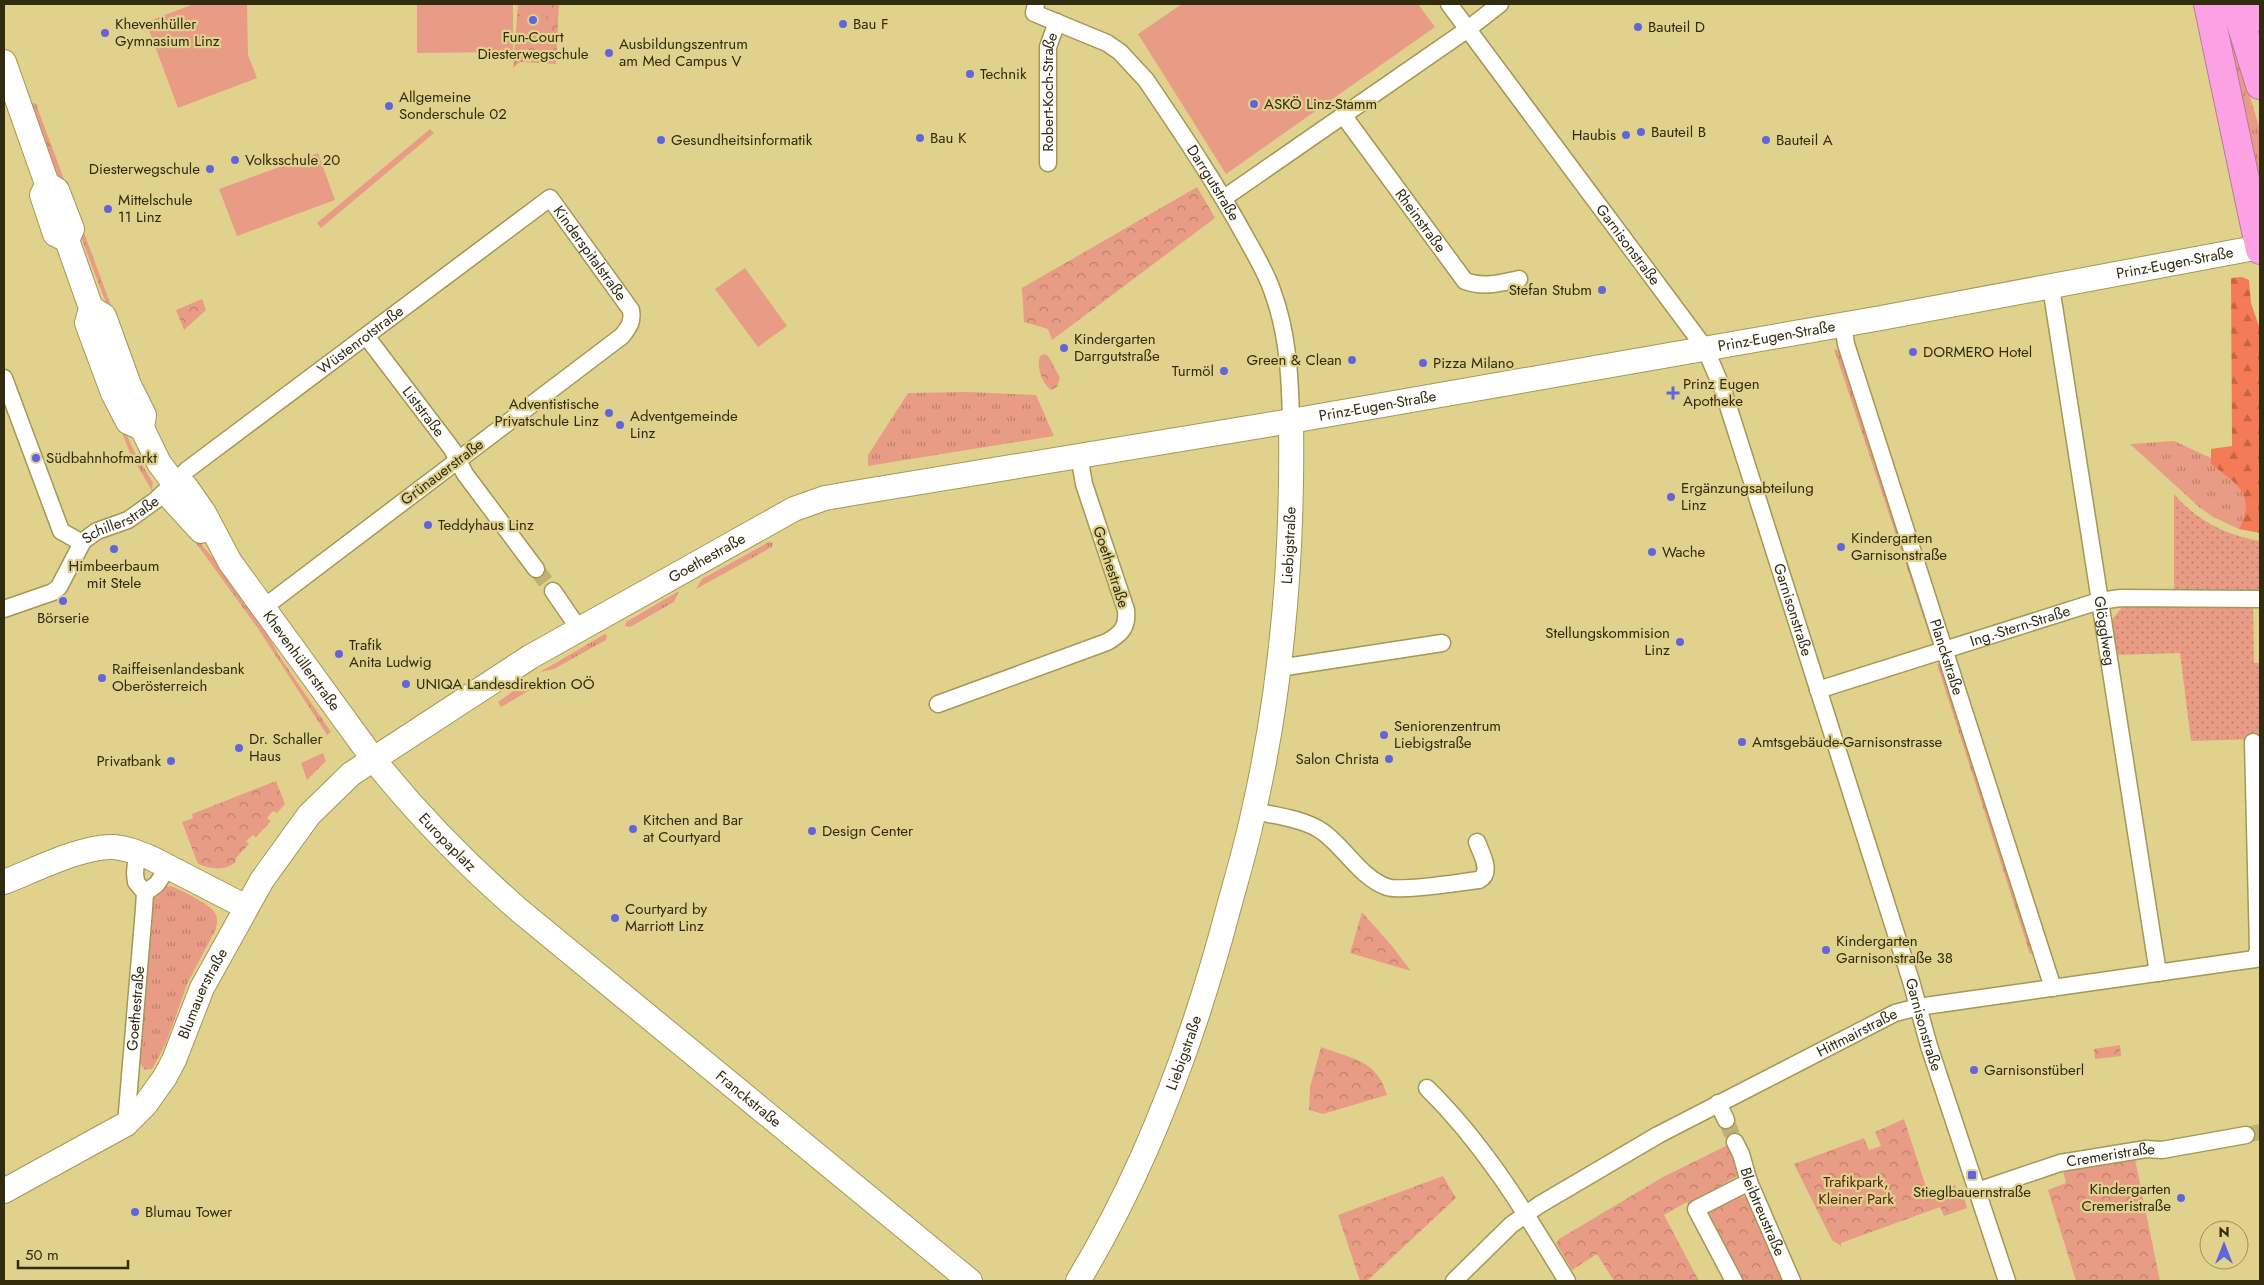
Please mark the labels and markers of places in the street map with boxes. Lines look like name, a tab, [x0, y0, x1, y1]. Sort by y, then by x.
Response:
place label: Khevenhüller Gymnasium Linz	[115, 13, 220, 52]
place label: Bau F	[853, 13, 888, 35]
marker: Fun-Court Diesterwegschule	[527, 14, 539, 26]
place label: Bauteil D	[1648, 16, 1705, 38]
marker: Bau F	[837, 18, 849, 30]
marker: Bauteil D	[1632, 21, 1644, 33]
place label: Fun-Court Diesterwegschule	[477, 26, 589, 65]
marker: Khevenhüller Gymnasium Linz	[99, 27, 111, 39]
place label: Ausbildungszentrum am Med Campus V	[619, 33, 748, 72]
marker: Ausbildungszentrum am Med Campus V	[603, 47, 615, 59]
place label: Technik	[980, 63, 1027, 85]
marker: Technik	[964, 68, 976, 80]
place label: Allgemeine Sonderschule 02	[399, 86, 507, 125]
place label: ASKÖ Linz-Stamm	[1264, 93, 1377, 115]
marker: ASKÖ Linz-Stamm	[1248, 98, 1260, 110]
marker: Allgemeine Sonderschule 02	[383, 100, 395, 112]
place label: Bauteil B	[1651, 121, 1706, 143]
place label: Haubis	[1572, 124, 1616, 146]
marker: Bauteil B	[1635, 126, 1647, 138]
place label: Bau K	[930, 127, 967, 149]
place label: Gesundheitsinformatik	[671, 129, 813, 151]
marker: Haubis	[1620, 129, 1632, 141]
place label: Bauteil A	[1776, 129, 1833, 151]
marker: Bau K	[914, 132, 926, 144]
marker: Gesundheitsinformatik	[655, 134, 667, 146]
marker: Bauteil A	[1760, 134, 1772, 146]
place label: Volksschule 20	[245, 149, 340, 171]
marker: Volksschule 20	[229, 154, 241, 166]
place label: Diesterwegschule	[89, 158, 200, 180]
marker: Diesterwegschule	[204, 163, 216, 175]
place label: Mittelschule 11 Linz	[118, 189, 193, 228]
marker: Mittelschule 11 Linz	[102, 203, 114, 215]
place label: Stefan Stubm	[1509, 279, 1592, 301]
marker: Stefan Stubm	[1596, 284, 1608, 296]
place label: Kindergarten Darrgutstraße	[1074, 328, 1160, 367]
place label: DORMERO Hotel	[1923, 341, 2032, 363]
marker: Kindergarten Darrgutstraße	[1058, 342, 1070, 354]
marker: DORMERO Hotel	[1907, 346, 1919, 358]
place label: Green & Clean	[1246, 349, 1342, 371]
place label: Pizza Milano	[1433, 352, 1514, 374]
marker: Green & Clean	[1346, 354, 1358, 366]
marker: Pizza Milano	[1417, 357, 1429, 369]
place label: Turmöl	[1172, 360, 1214, 382]
marker: Turmöl	[1218, 365, 1230, 377]
place label: Prinz Eugen Apotheke	[1683, 373, 1760, 412]
marker: Prinz Eugen Apotheke	[1667, 387, 1679, 399]
place label: Adventistische Privatschule Linz	[495, 393, 599, 432]
place label: Adventgemeinde Linz	[630, 405, 738, 444]
marker: Adventistische Privatschule Linz	[603, 407, 615, 419]
marker: Adventgemeinde Linz	[614, 419, 626, 431]
place label: Südbahnhofmarkt	[46, 447, 157, 469]
marker: Südbahnhofmarkt	[30, 452, 42, 464]
place label: Ergänzungsabteilung Linz	[1681, 477, 1814, 516]
marker: Ergänzungsabteilung Linz	[1665, 491, 1677, 503]
place label: Teddyhaus Linz	[438, 514, 534, 536]
marker: Teddyhaus Linz	[422, 519, 434, 531]
place label: Kindergarten Garnisonstraße	[1851, 527, 1947, 566]
place label: Wache	[1662, 541, 1706, 563]
marker: Kindergarten Garnisonstraße	[1835, 541, 1847, 553]
marker: Himbeerbaum mit Stele	[108, 543, 120, 555]
marker: Wache	[1646, 546, 1658, 558]
place label: Himbeerbaum mit Stele	[69, 555, 159, 594]
marker: Börserie	[57, 595, 69, 607]
place label: Börserie	[37, 607, 89, 629]
place label: Stellungskommision Linz	[1545, 622, 1670, 661]
place label: Trafik Anita Ludwig	[349, 634, 432, 673]
marker: Stellungskommision Linz	[1674, 636, 1686, 648]
marker: Trafik Anita Ludwig	[333, 648, 345, 660]
place label: Raiffeisenlandesbank Oberösterreich	[112, 658, 245, 697]
marker: Raiffeisenlandesbank Oberösterreich	[96, 672, 108, 684]
place label: UNIQA Landesdirektion OÖ	[416, 673, 595, 695]
marker: UNIQA Landesdirektion OÖ	[400, 678, 412, 690]
place label: Seniorenzentrum Liebigstraße	[1394, 715, 1501, 754]
place label: Dr. Schaller Haus	[249, 728, 324, 767]
marker: Seniorenzentrum Liebigstraße	[1378, 729, 1390, 741]
place label: Amtsgebäude-Garnisonstrasse	[1752, 731, 1943, 753]
marker: Amtsgebäude-Garnisonstrasse	[1736, 736, 1748, 748]
marker: Dr. Schaller Haus	[233, 742, 245, 754]
place label: Salon Christa	[1295, 748, 1379, 770]
place label: Privatbank	[96, 750, 161, 772]
marker: Salon Christa	[1383, 753, 1395, 765]
marker: Privatbank	[165, 755, 177, 767]
place label: Kitchen and Bar at Courtyard	[643, 809, 744, 848]
place label: Design Center	[822, 820, 914, 842]
marker: Kitchen and Bar at Courtyard	[627, 823, 639, 835]
marker: Design Center	[806, 825, 818, 837]
place label: Courtyard by Marriott Linz	[625, 898, 707, 937]
marker: Courtyard by Marriott Linz	[609, 912, 621, 924]
place label: Kindergarten Garnisonstraße 38	[1836, 930, 1953, 969]
marker: Kindergarten Garnisonstraße 38	[1820, 944, 1832, 956]
place label: Garnisonstüberl	[1984, 1059, 2084, 1081]
marker: Garnisonstüberl	[1968, 1064, 1980, 1076]
marker: Stieglbauernstraße	[1966, 1169, 1978, 1181]
place label: Kindergarten Cremeristraße	[2081, 1178, 2171, 1217]
place label: Stieglbauernstraße	[1913, 1181, 2031, 1203]
marker: Kindergarten Cremeristraße	[2175, 1192, 2187, 1204]
place label: Blumau Tower	[145, 1201, 233, 1223]
marker: Blumau Tower	[129, 1206, 141, 1218]

